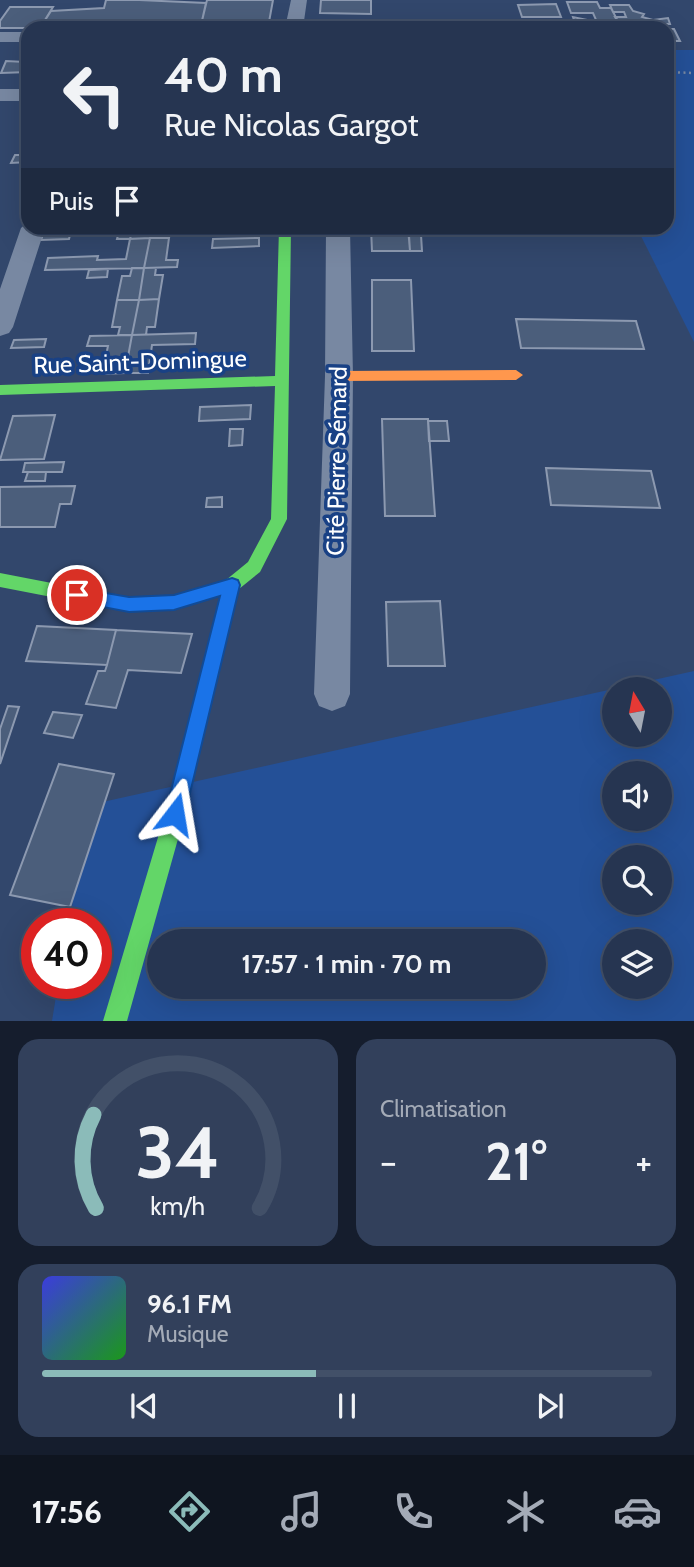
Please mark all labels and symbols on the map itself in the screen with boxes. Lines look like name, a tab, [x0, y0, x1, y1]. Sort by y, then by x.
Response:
street label: Rue Saint-Domingue	[33, 343, 247, 380]
street label: Cité Pierre Sémard	[320, 366, 353, 556]
pin	[47, 565, 107, 625]
north arrow	[602, 677, 672, 747]
position arrow	[138, 777, 212, 851]
speed limit sign: 40	[21, 908, 112, 999]

